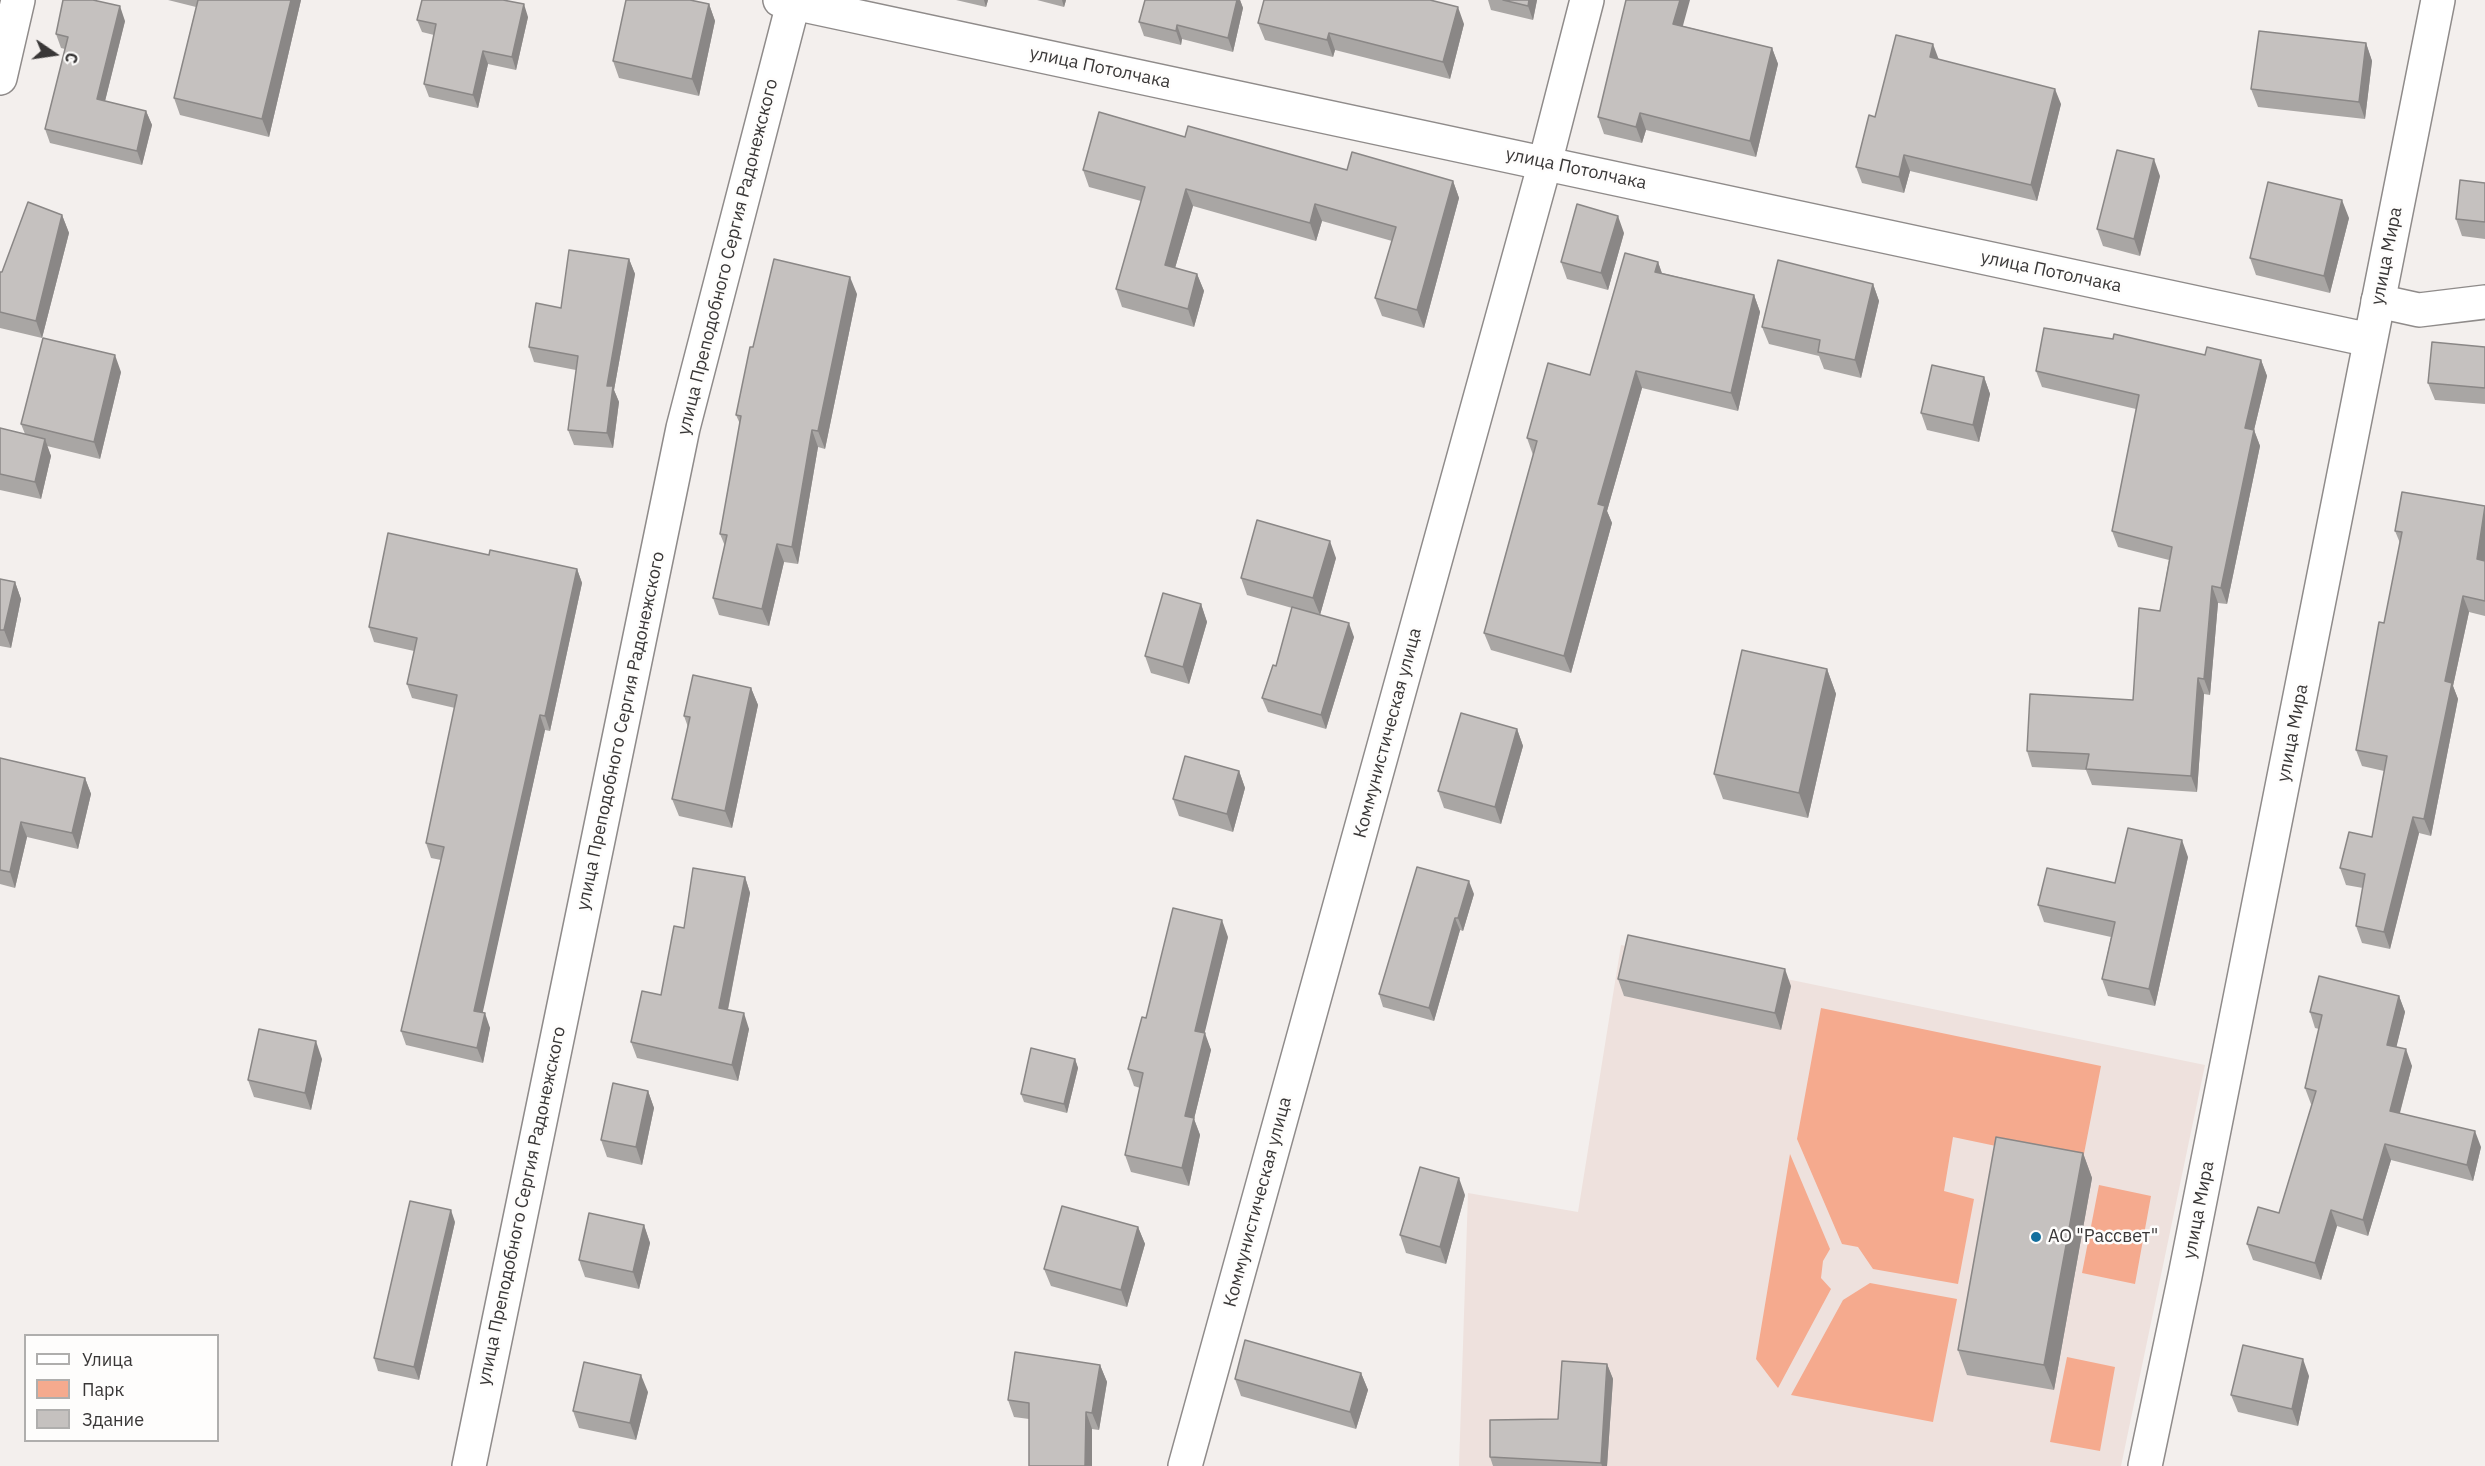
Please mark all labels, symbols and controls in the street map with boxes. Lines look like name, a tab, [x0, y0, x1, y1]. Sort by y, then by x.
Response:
north arrow	[24, 24, 84, 84]
street label: улица Потолчака	[1028, 43, 1172, 93]
text: С	[61, 51, 82, 65]
street label: улица Преподобного Сергия Радонежского	[673, 77, 783, 437]
street label: улица Потолчака	[1504, 144, 1648, 194]
street label: улица Мира	[2367, 205, 2407, 307]
street label: улица Потолчака	[1979, 247, 2123, 297]
street label: улица Преподобного Сергия Радонежского	[572, 550, 670, 912]
street label: Коммунистическая улица	[1350, 626, 1426, 840]
street label: улица Мира	[2273, 682, 2313, 784]
street label: улица Преподобного Сергия Радонежского	[473, 1025, 571, 1387]
street label: Коммунистическая улица	[1220, 1095, 1296, 1309]
street label: улица Мира	[2179, 1159, 2219, 1261]
place label: АО "Рассвет"	[2048, 1226, 2158, 1248]
marker: АО "Рассвет"	[2029, 1230, 2043, 1244]
legend	[24, 1334, 219, 1442]
text: Улица	[82, 1348, 133, 1371]
text: Парк	[82, 1378, 124, 1401]
text: Здание	[82, 1408, 144, 1431]

